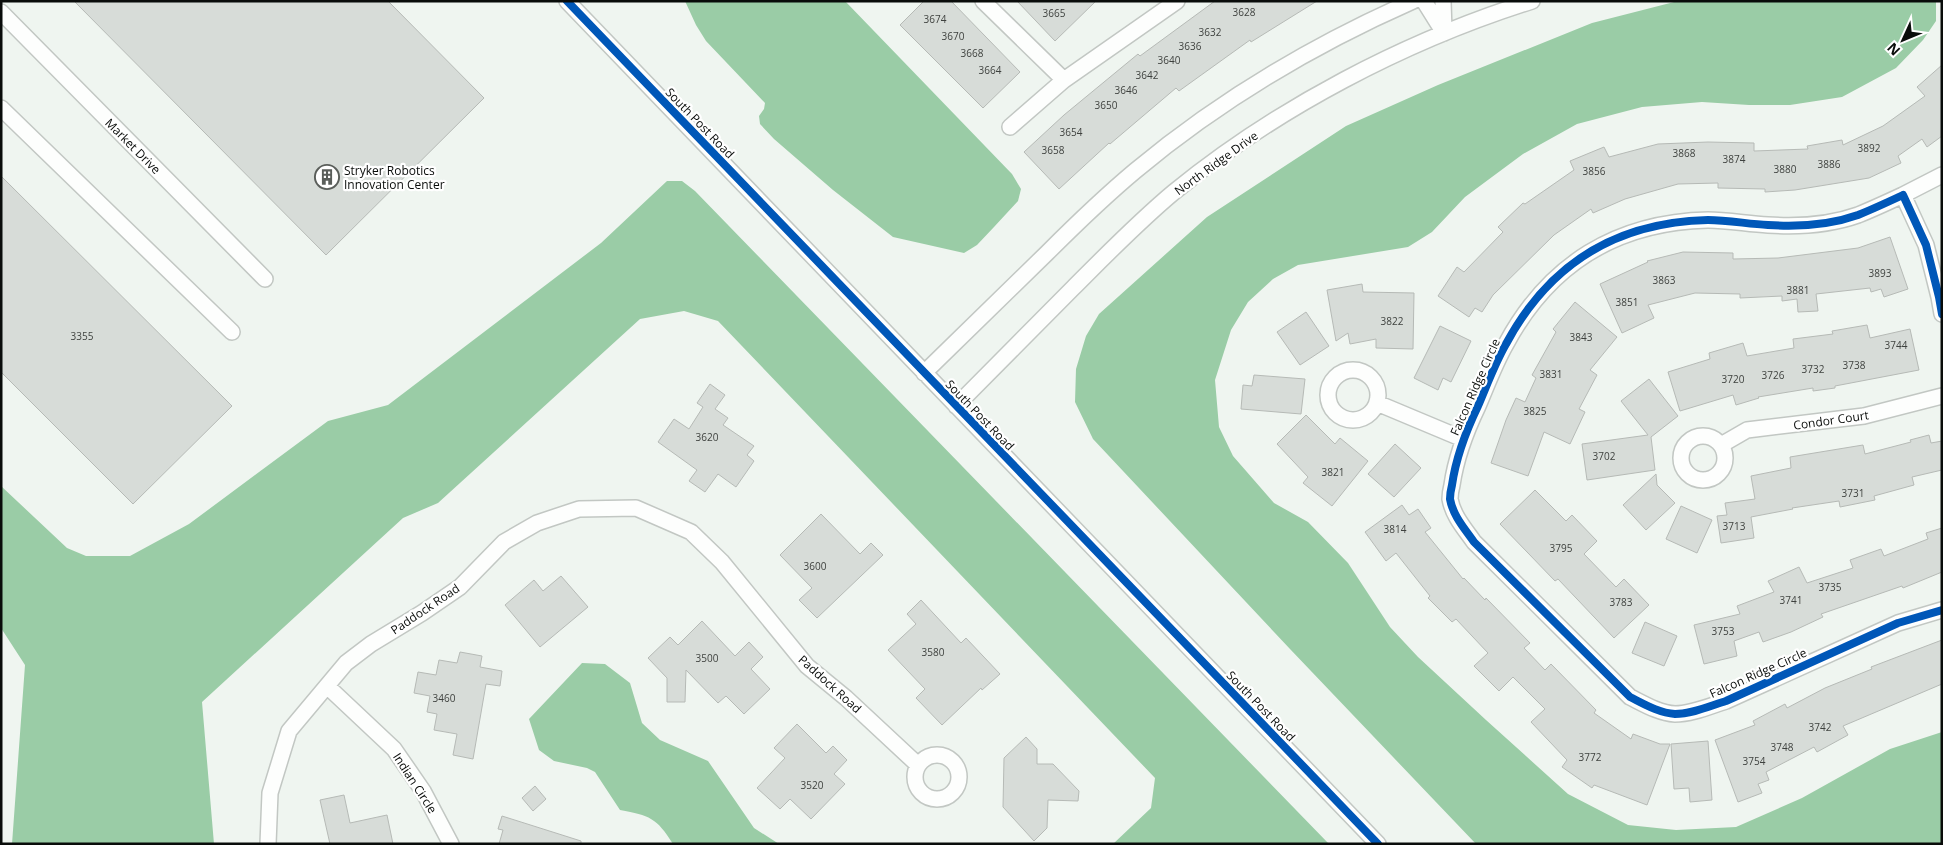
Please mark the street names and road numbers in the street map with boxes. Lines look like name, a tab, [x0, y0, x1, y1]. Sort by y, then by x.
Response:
street label: South Post Road	[662, 84, 738, 162]
street label: Market Drive	[101, 114, 165, 178]
street label: North Ridge Drive	[1171, 127, 1261, 199]
street label: Falcon Ridge Circle	[1446, 336, 1504, 438]
street label: South Post Road	[942, 376, 1018, 454]
street label: Condor Court	[1792, 406, 1870, 434]
street label: Paddock Road	[387, 580, 463, 638]
street label: Falcon Ridge Circle	[1707, 644, 1809, 702]
street label: Paddock Road	[795, 651, 865, 717]
street label: South Post Road	[1223, 667, 1299, 745]
street label: Indian Circle	[389, 749, 441, 817]

